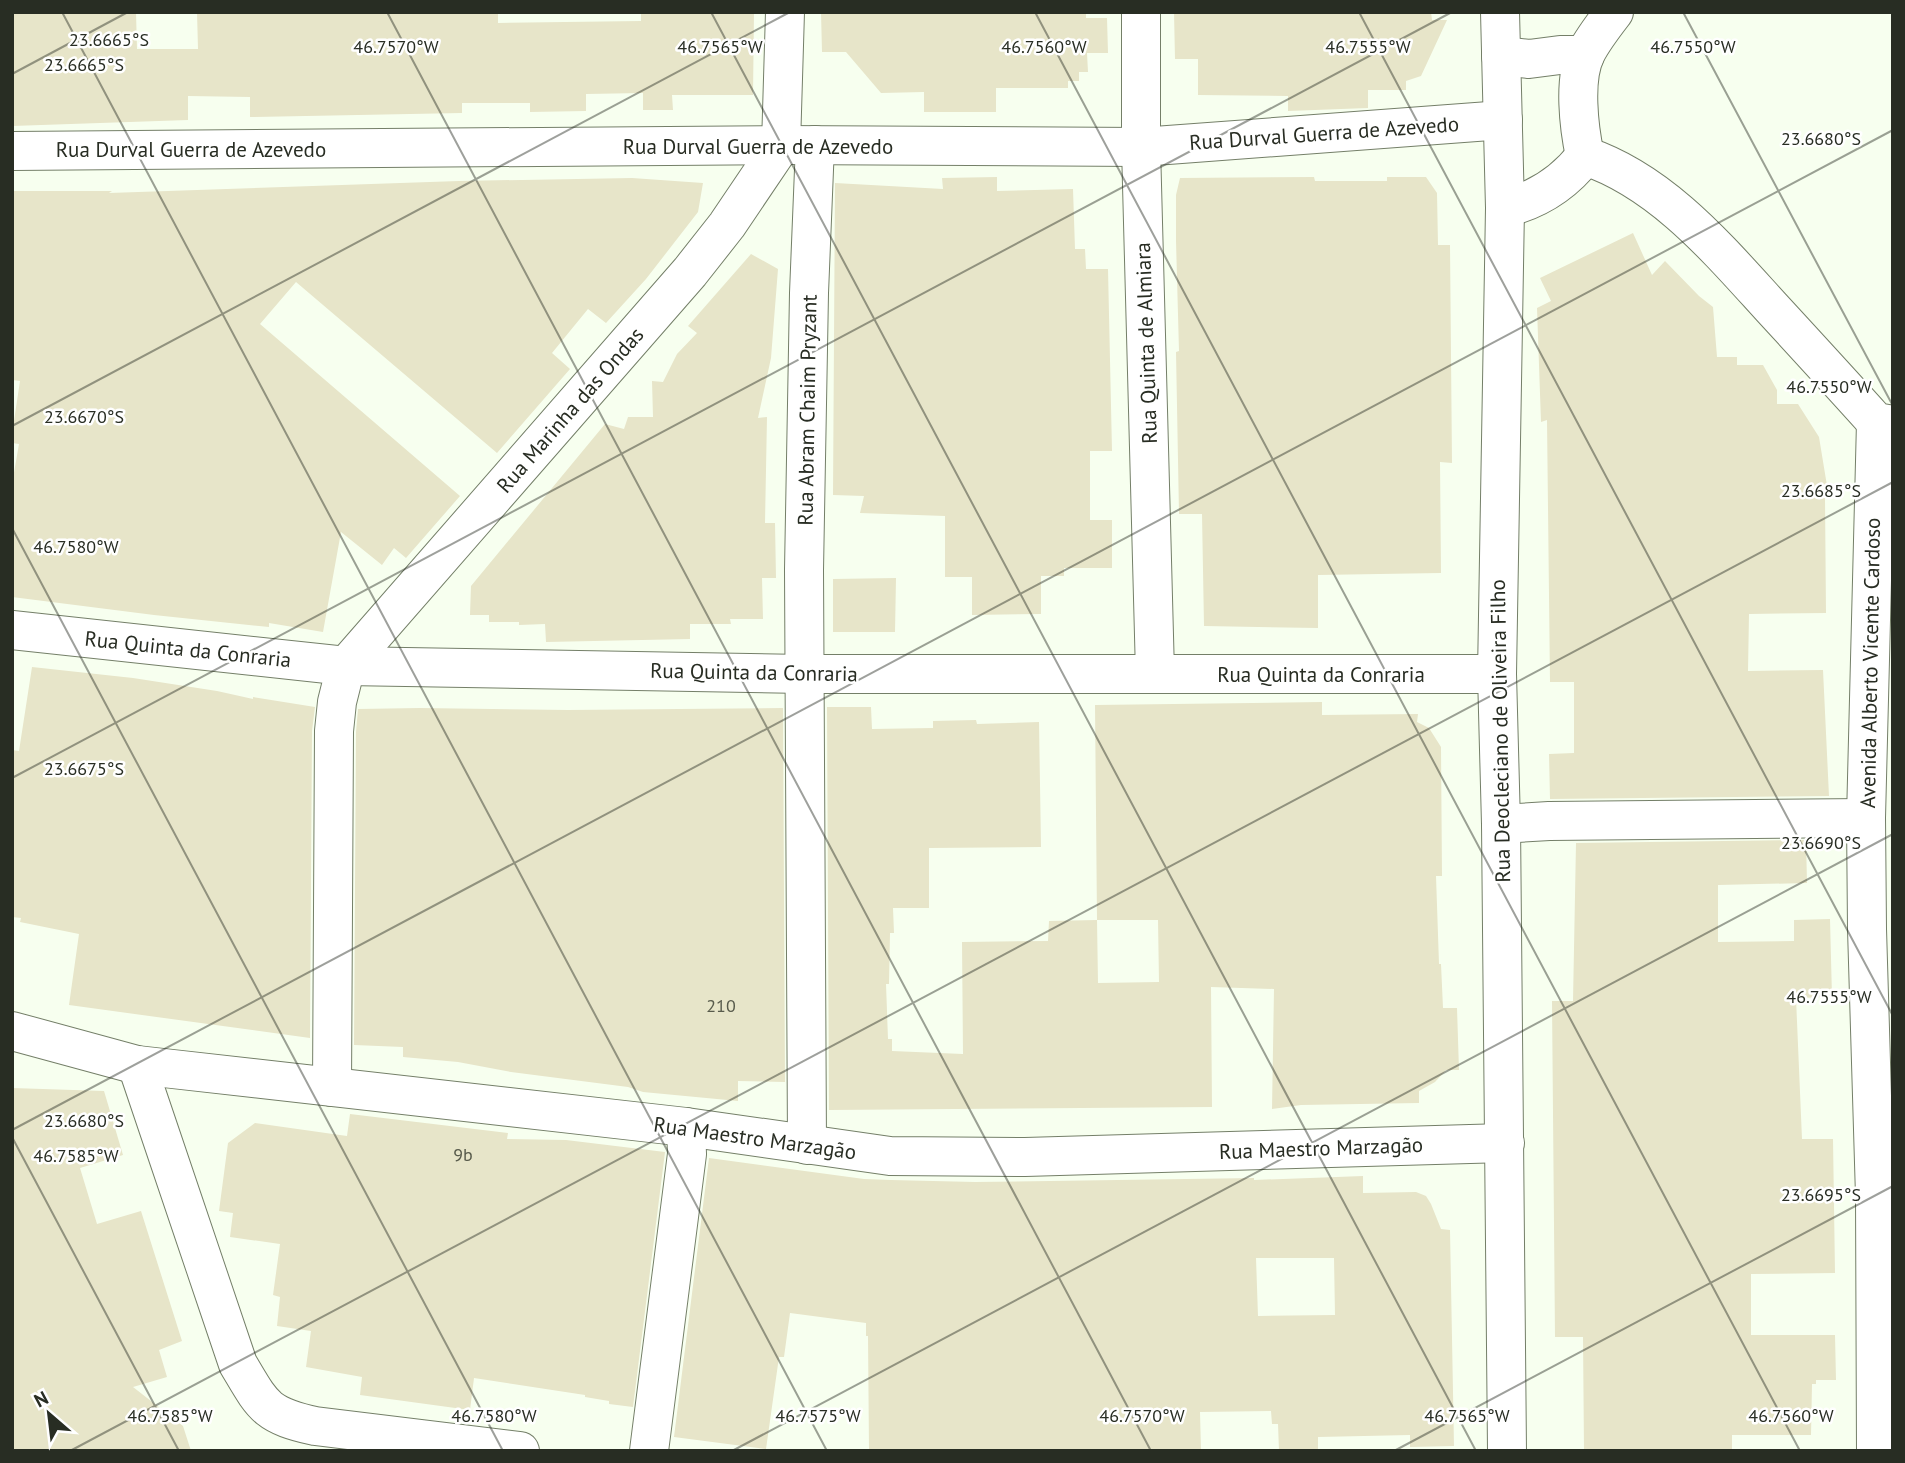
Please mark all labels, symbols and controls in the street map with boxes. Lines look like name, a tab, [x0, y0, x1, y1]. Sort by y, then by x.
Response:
text: 23.6665°S	[69, 28, 149, 51]
text: 46.7570°W	[353, 35, 439, 58]
text: 46.7565°W	[677, 35, 763, 58]
text: 46.7560°W	[1001, 35, 1087, 58]
text: 46.7555°W	[1325, 35, 1411, 58]
text: 46.7550°W	[1650, 35, 1736, 58]
text: 23.6665°S	[44, 53, 124, 76]
street label: Rua Durval Guerra de Azevedo	[1188, 110, 1460, 156]
text: 23.6680°S	[1781, 127, 1861, 150]
street label: Rua Durval Guerra de Azevedo	[623, 133, 893, 160]
street label: Rua Durval Guerra de Azevedo	[56, 136, 326, 163]
street label: Rua Quinta de Almiara	[1129, 242, 1163, 444]
street label: Rua Abram Chaim Pryzant	[791, 294, 823, 526]
street label: Rua Marinha das Ondas	[491, 322, 649, 498]
text: 46.7550°W	[1786, 375, 1872, 398]
text: 23.6670°S	[44, 405, 124, 428]
text: 23.6685°S	[1781, 479, 1861, 502]
street label: Avenida Alberto Vicente Cardoso	[1854, 517, 1886, 809]
text: 46.7580°W	[33, 535, 119, 558]
street label: Rua Deocleciano de Oliveira Filho	[1484, 579, 1516, 883]
street label: Rua Quinta da Conraria	[83, 625, 293, 673]
street label: Rua Quinta da Conraria	[650, 657, 858, 687]
street label: Rua Quinta da Conraria	[1217, 661, 1425, 688]
text: 23.6675°S	[44, 757, 124, 780]
text: 23.6690°S	[1781, 831, 1861, 854]
text: 46.7555°W	[1786, 985, 1872, 1008]
house number: 210	[706, 994, 736, 1017]
text: 23.6680°S	[44, 1109, 124, 1132]
street label: Rua Maestro Marzagão	[652, 1110, 858, 1166]
street label: Rua Maestro Marzagão	[1218, 1131, 1424, 1165]
house number: 9b	[453, 1143, 473, 1166]
text: 46.7585°W	[33, 1144, 119, 1167]
text: 23.6695°S	[1781, 1183, 1861, 1206]
north arrow	[14, 1379, 84, 1449]
text: N	[30, 1385, 52, 1413]
text: 46.7585°W	[127, 1404, 213, 1427]
text: 46.7580°W	[451, 1404, 537, 1427]
text: 46.7575°W	[775, 1404, 861, 1427]
text: 46.7570°W	[1099, 1404, 1185, 1427]
text: 46.7565°W	[1424, 1404, 1510, 1427]
text: 46.7560°W	[1748, 1404, 1834, 1427]

